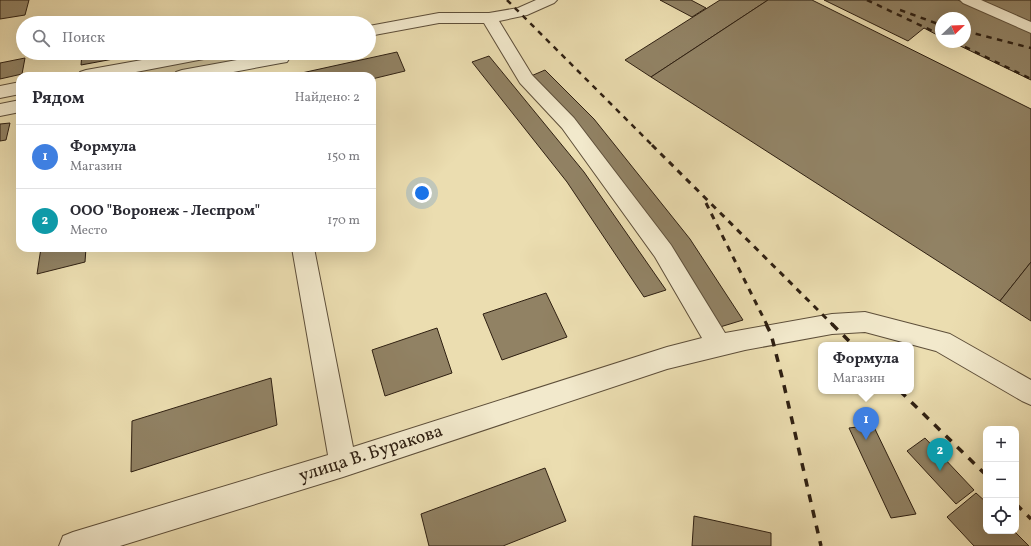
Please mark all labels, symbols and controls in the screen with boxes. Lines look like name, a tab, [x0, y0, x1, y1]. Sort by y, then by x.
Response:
north arrow	[935, 12, 971, 48]
search box	[16, 16, 376, 60]
icon: search	[30, 27, 52, 49]
text: Поиск	[62, 28, 105, 49]
text: Рядом	[32, 87, 85, 110]
text: Найдено: 2	[295, 89, 360, 107]
text: Формула	[70, 137, 136, 158]
text: 1	[42, 148, 48, 166]
text: 150 m	[327, 148, 360, 166]
text: Магазин	[70, 158, 122, 176]
your location	[412, 183, 432, 203]
text: ООО "Воронеж - Леспром"	[70, 201, 260, 222]
text: 2	[42, 212, 48, 230]
text: 170 m	[327, 212, 360, 230]
text: Место	[70, 222, 107, 240]
popup	[818, 342, 914, 394]
text: Формула	[833, 349, 899, 370]
text: Магазин	[833, 370, 885, 388]
pin: 1	[853, 407, 879, 440]
street label: улица В. Буракова	[296, 419, 446, 489]
map controls	[983, 426, 1019, 534]
button: +	[983, 426, 1019, 462]
pin: 2	[927, 438, 953, 471]
button: −	[983, 462, 1019, 498]
button: locate	[983, 498, 1019, 534]

